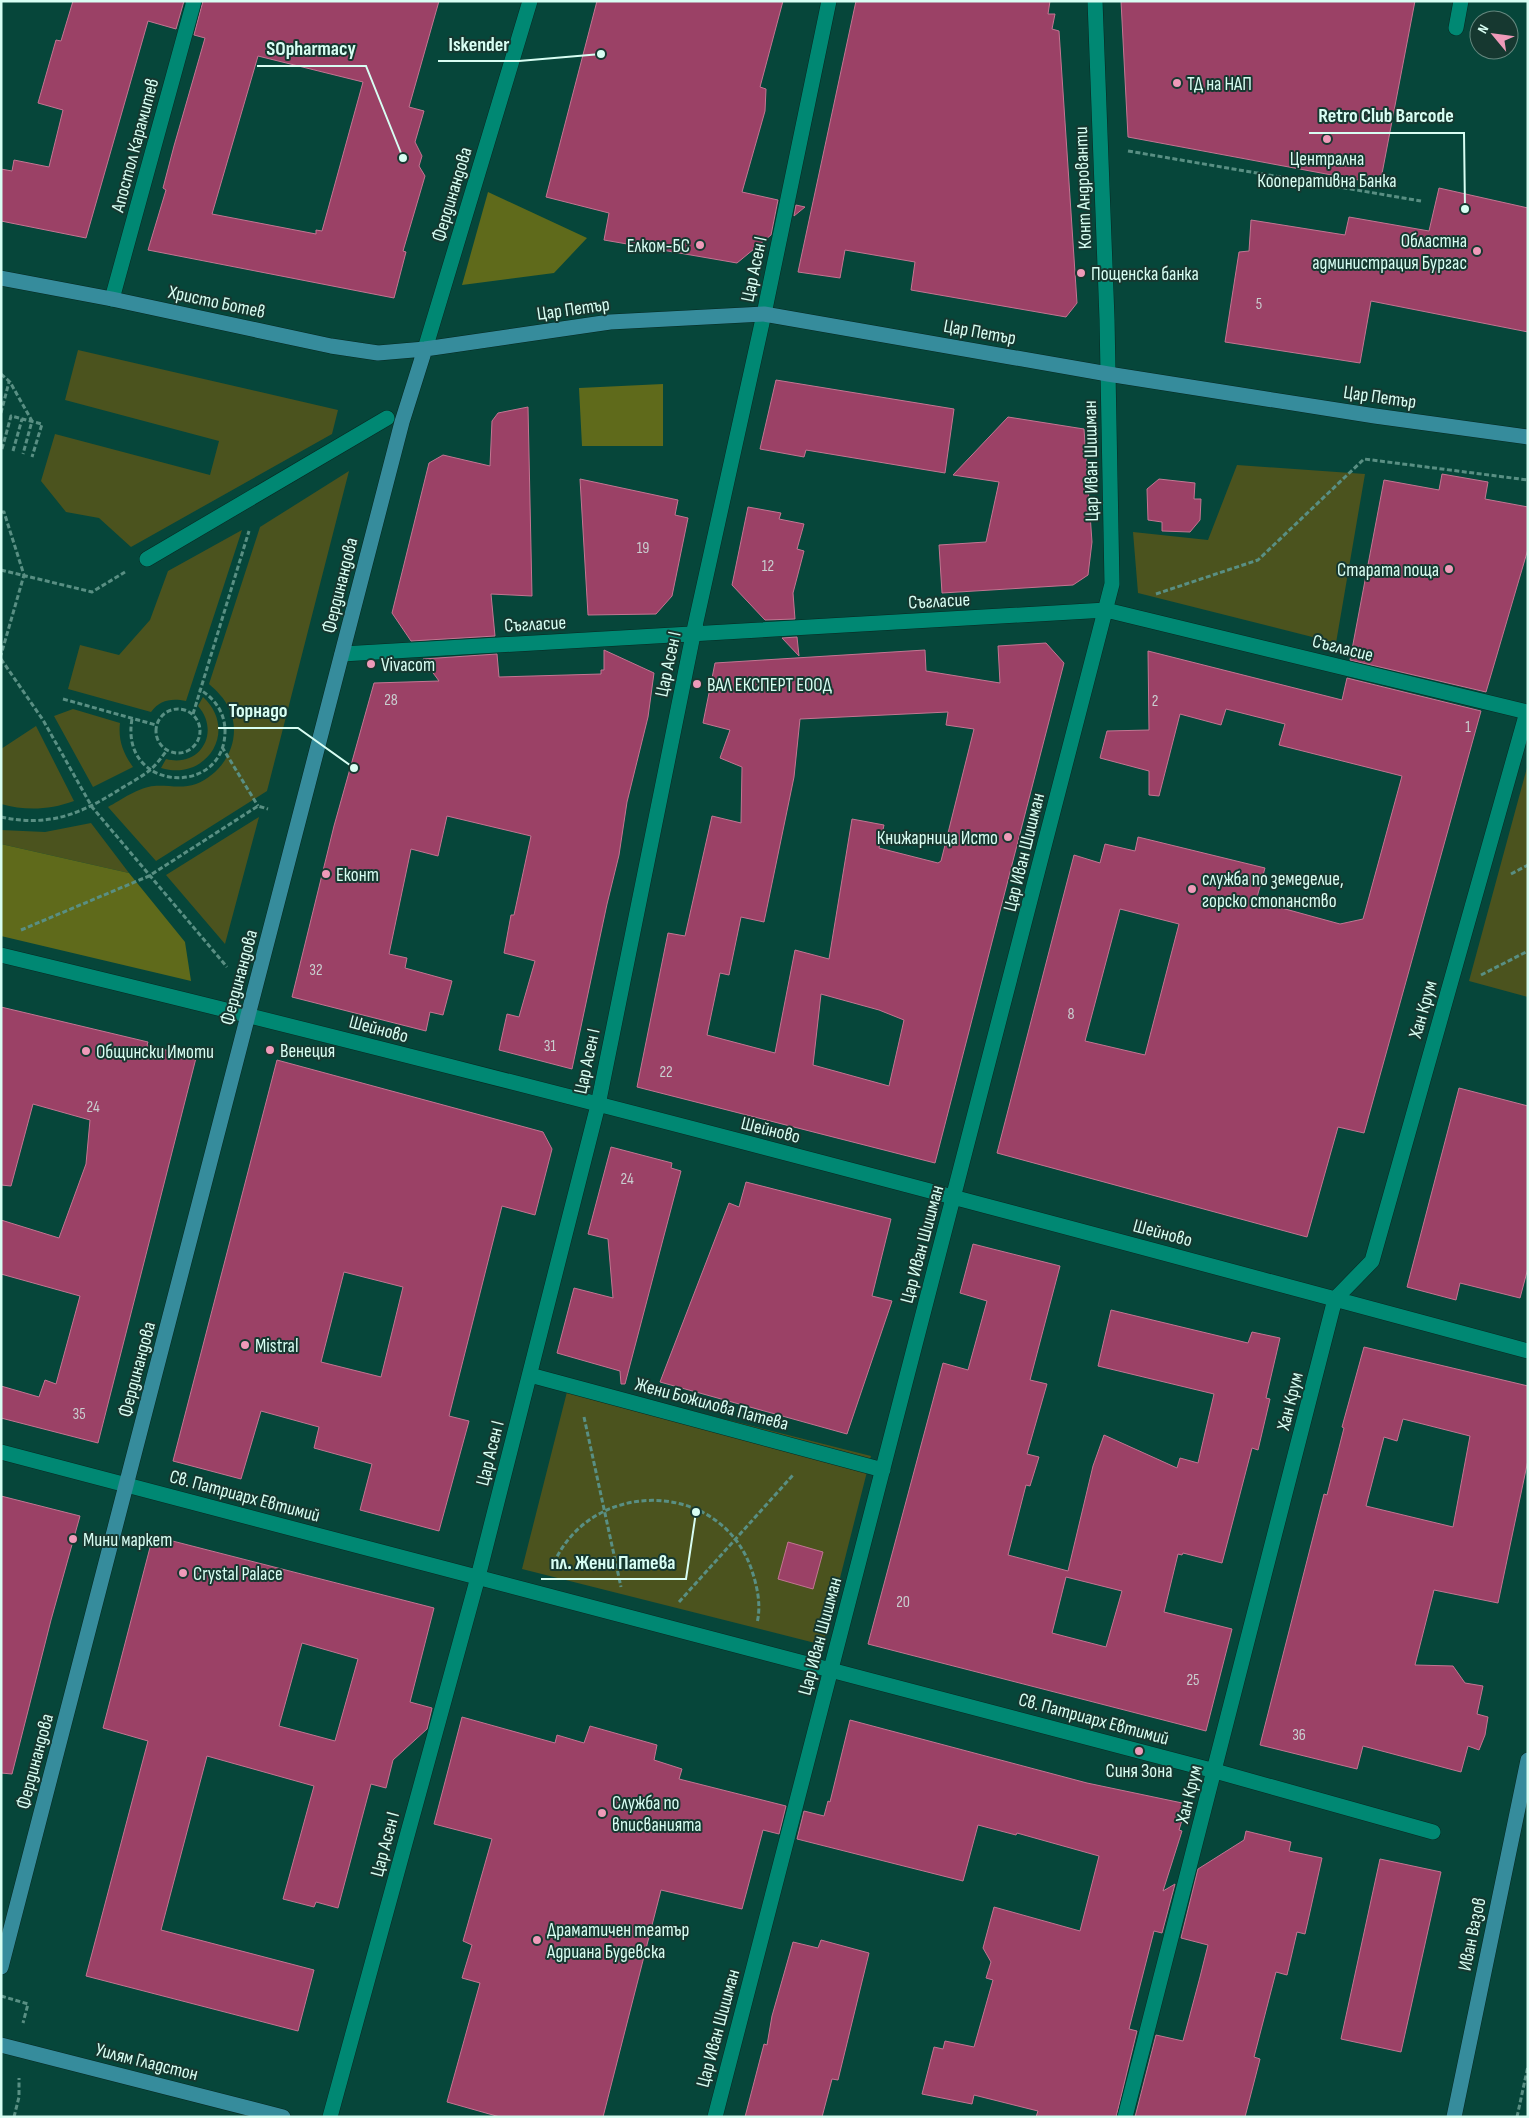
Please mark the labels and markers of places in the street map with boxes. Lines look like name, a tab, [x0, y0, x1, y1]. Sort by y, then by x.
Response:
callout: Iskender	[438, 26, 519, 61]
callout: SOpharmacy	[257, 31, 366, 66]
place label: ТД на НАП	[1187, 73, 1252, 96]
marker: ТД на НАП	[1171, 77, 1183, 89]
callout: Retro Club Barcode	[1309, 98, 1464, 133]
marker: Централна Кооперативна Банка	[1321, 133, 1333, 145]
place label: Централна Кооперативна Банка	[1257, 148, 1397, 193]
place label: Областна администрация Бургас	[1312, 230, 1467, 275]
place label: Елком-БС	[627, 235, 690, 258]
marker: Елком-БС	[694, 239, 706, 251]
marker: Областна администрация Бургас	[1471, 245, 1483, 257]
place label: Пощенска банка	[1091, 263, 1199, 286]
marker: Пощенска банка	[1075, 267, 1087, 279]
place label: Старата поща	[1337, 559, 1439, 582]
marker: Старата поща	[1443, 563, 1455, 575]
place label: Vivacom	[381, 654, 435, 677]
marker: Vivacom	[365, 658, 377, 670]
place label: ВАЛ ЕКСПЕРТ ЕООД	[707, 674, 832, 697]
marker: ВАЛ ЕКСПЕРТ ЕООД	[691, 678, 703, 690]
callout: Торнадо	[218, 693, 298, 728]
place label: Книжарница Исто	[877, 827, 998, 850]
marker: Книжарница Исто	[1002, 831, 1014, 843]
place label: Еконт	[336, 864, 379, 887]
marker: Еконт	[320, 868, 332, 880]
place label: служба по земеделие, горско стопанство	[1202, 868, 1344, 913]
marker: служба по земеделие, горско стопанство	[1186, 883, 1198, 895]
place label: Венеция	[280, 1040, 335, 1063]
place label: Общински Имоти	[96, 1041, 214, 1064]
marker: Венеция	[264, 1044, 276, 1056]
marker: Общински Имоти	[80, 1045, 92, 1057]
place label: Mistral	[255, 1335, 298, 1358]
marker: Mistral	[239, 1339, 251, 1351]
place label: Мини маркет	[83, 1529, 172, 1552]
marker: Мини маркет	[67, 1533, 79, 1545]
callout: пл. Жени Патева	[541, 1544, 686, 1579]
place label: Crystal Palace	[193, 1563, 283, 1586]
marker: Crystal Palace	[177, 1567, 189, 1579]
marker: Синя Зона	[1133, 1745, 1145, 1757]
place label: Синя Зона	[1106, 1760, 1173, 1783]
place label: Служба по вписванията	[612, 1792, 702, 1837]
marker: Служба по вписванията	[596, 1807, 608, 1819]
place label: Драматичен театър Адриана Будевска	[546, 1919, 689, 1964]
marker: Драматичен театър Адриана Будевска	[531, 1934, 543, 1946]

